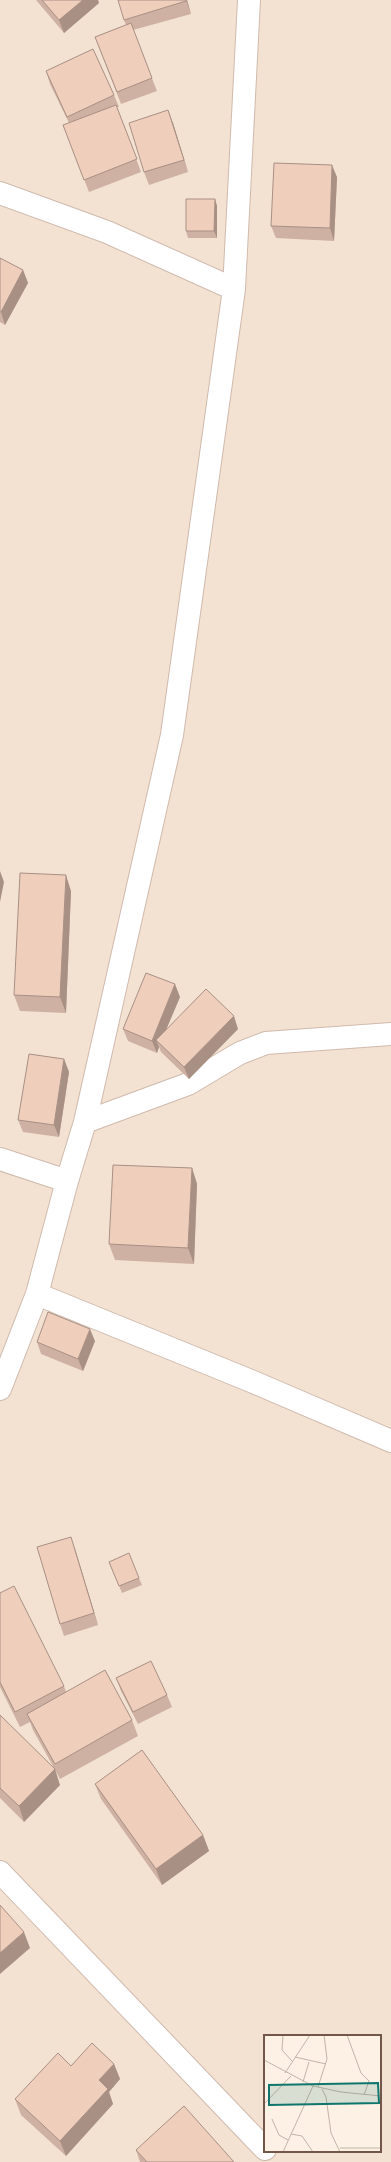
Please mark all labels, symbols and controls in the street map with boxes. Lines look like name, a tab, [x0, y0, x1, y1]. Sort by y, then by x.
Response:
inset map	[264, 2035, 381, 2152]

